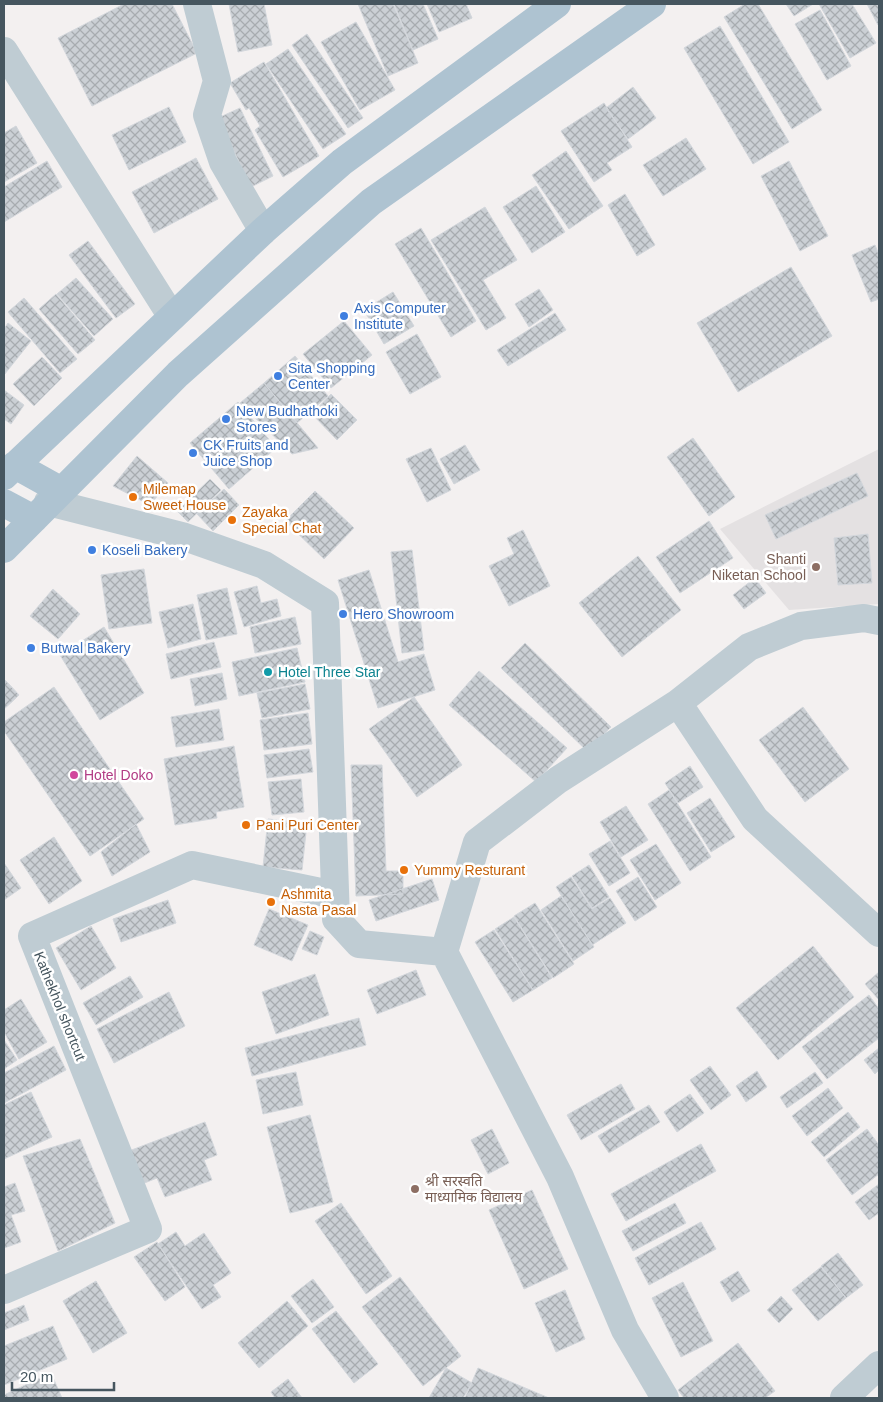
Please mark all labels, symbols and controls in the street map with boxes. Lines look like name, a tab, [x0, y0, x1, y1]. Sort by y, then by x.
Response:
place label: Axis Computer Institute	[354, 300, 446, 332]
marker: Axis Computer Institute	[338, 310, 350, 322]
place label: Sita Shopping Center	[288, 360, 375, 392]
marker: Sita Shopping Center	[272, 370, 284, 382]
place label: New Budhathoki Stores	[236, 403, 338, 435]
marker: New Budhathoki Stores	[220, 413, 232, 425]
place label: CK Fruits and Juice Shop	[203, 437, 289, 469]
marker: CK Fruits and Juice Shop	[187, 447, 199, 459]
place label: Milemap Sweet House	[143, 481, 226, 513]
marker: Milemap Sweet House	[127, 491, 139, 503]
place label: Zayaka Special Chat	[242, 504, 321, 536]
marker: Zayaka Special Chat	[226, 514, 238, 526]
place label: Koseli Bakery	[102, 542, 188, 558]
marker: Koseli Bakery	[86, 544, 98, 556]
place label: Shanti Niketan School	[712, 551, 806, 583]
marker: Shanti Niketan School	[810, 561, 822, 573]
place label: Hero Showroom	[353, 606, 454, 622]
marker: Hero Showroom	[337, 608, 349, 620]
place label: Butwal Bakery	[41, 640, 130, 656]
marker: Butwal Bakery	[25, 642, 37, 654]
place label: Hotel Three Star	[278, 664, 381, 680]
marker: Hotel Three Star	[262, 666, 274, 678]
place label: Hotel Doko	[84, 767, 153, 783]
marker: Hotel Doko	[68, 769, 80, 781]
place label: Pani Puri Center	[256, 817, 359, 833]
marker: Pani Puri Center	[240, 819, 252, 831]
place label: Yummy Resturant	[414, 862, 525, 878]
marker: Yummy Resturant	[398, 864, 410, 876]
place label: Ashmita Nasta Pasal	[281, 886, 356, 918]
marker: Ashmita Nasta Pasal	[265, 896, 277, 908]
street label: Kathekhol shortcut	[31, 949, 89, 1063]
place label: श्री सरस्वति माध्यामिक विद्यालय	[425, 1173, 523, 1205]
marker: श्री सरस्वति माध्यामिक विद्यालय	[409, 1183, 421, 1195]
scale bar	[12, 1360, 115, 1392]
text: 20 m	[20, 1368, 53, 1385]

